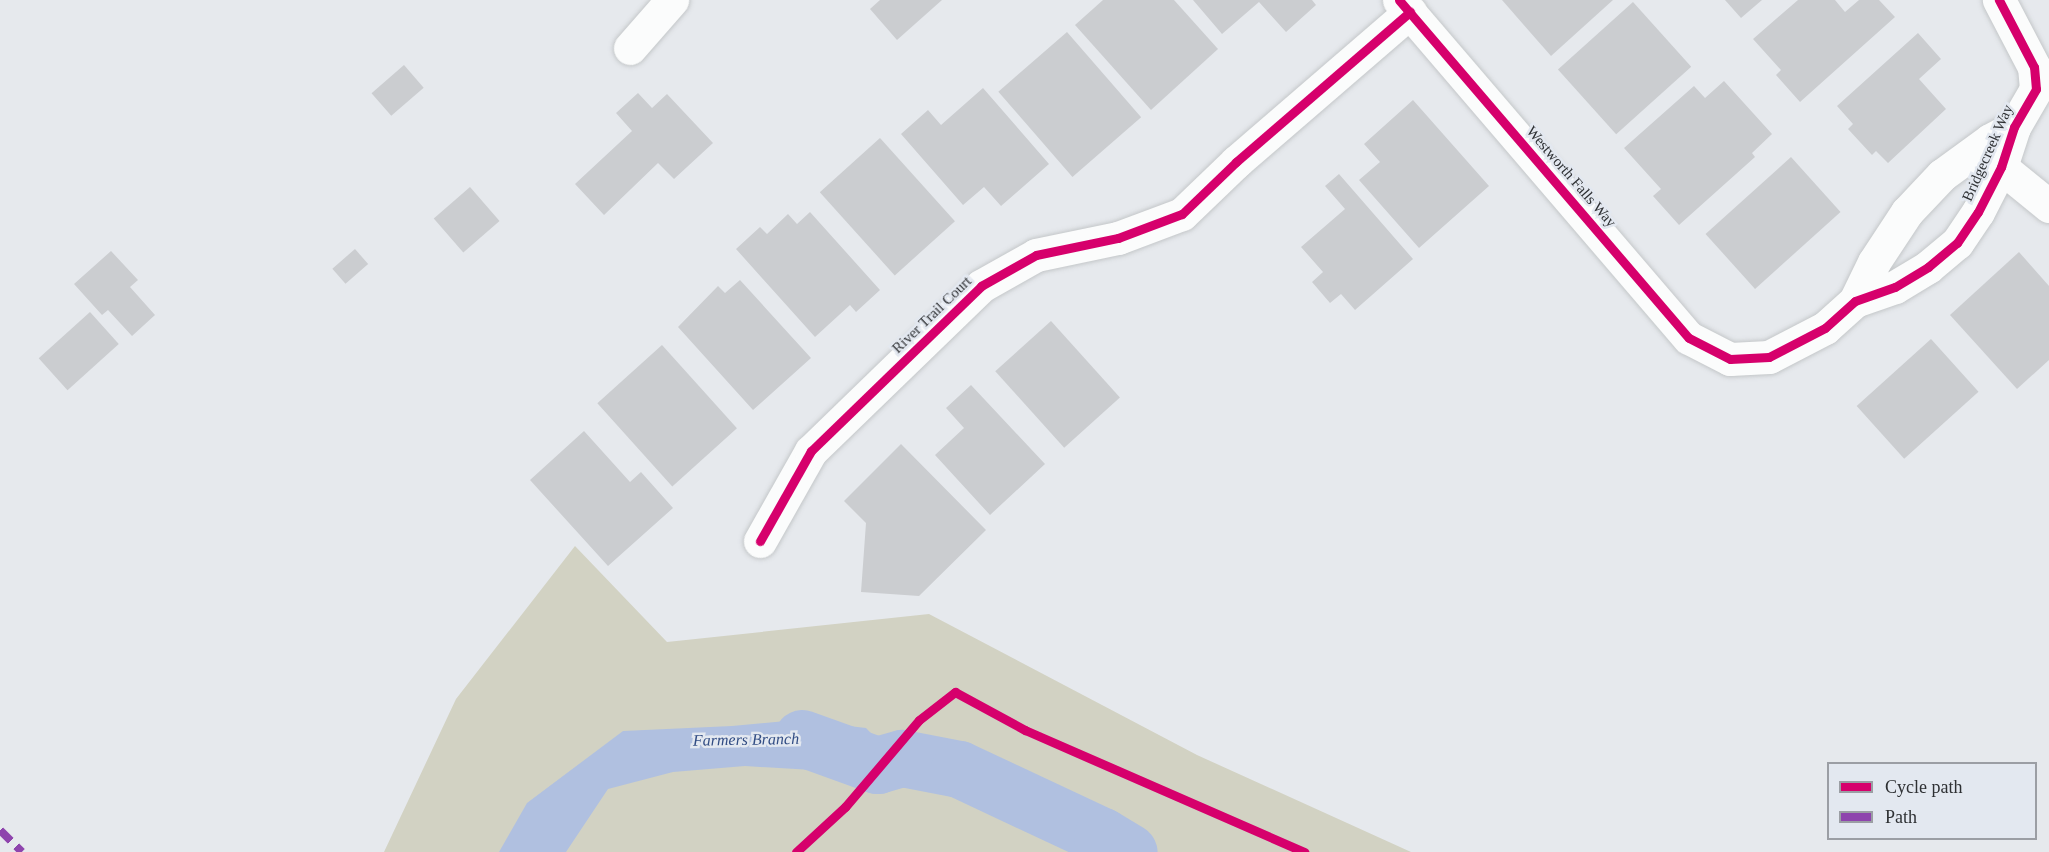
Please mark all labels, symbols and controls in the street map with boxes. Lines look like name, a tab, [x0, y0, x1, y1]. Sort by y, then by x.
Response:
street label: Bridgecreek Way	[1959, 102, 2017, 204]
street label: Westworth Falls Way	[1522, 123, 1620, 231]
street label: River Trail Court	[888, 273, 976, 357]
water label: Farmers Branch	[693, 729, 799, 751]
legend	[1827, 762, 2037, 840]
text: Cycle path	[1885, 777, 1962, 797]
text: Path	[1885, 807, 1917, 827]

